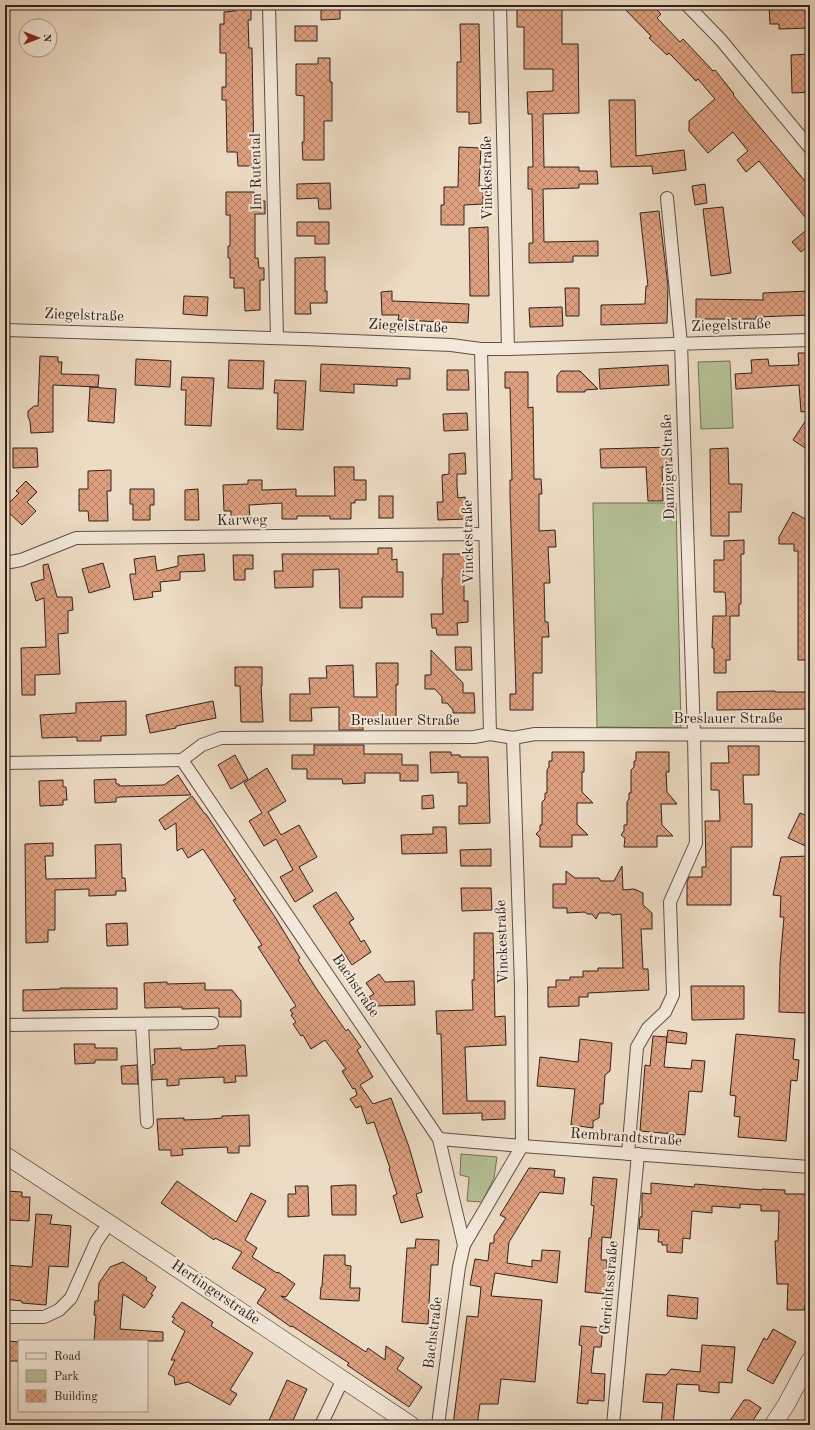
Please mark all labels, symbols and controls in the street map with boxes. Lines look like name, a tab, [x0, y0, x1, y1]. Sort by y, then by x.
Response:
north arrow	[18, 18, 58, 58]
text: N	[41, 34, 52, 43]
street label: Im Rutental	[249, 133, 265, 211]
street label: Vinckestraße	[480, 136, 496, 220]
street label: Ziegelstraße	[44, 307, 124, 325]
street label: Ziegelstraße	[368, 317, 448, 337]
street label: Ziegelstraße	[691, 317, 771, 335]
street label: Danziger Straße	[660, 414, 678, 520]
street label: Vinckestraße	[461, 500, 477, 584]
street label: Karweg	[216, 513, 268, 529]
street label: Breslauer Straße	[673, 712, 783, 727]
street label: Breslauer Straße	[350, 714, 460, 729]
street label: Vinckestraße	[494, 899, 512, 984]
street label: Bachstraße	[328, 952, 382, 1020]
street label: Rembrandtstraße	[570, 1127, 683, 1149]
street label: Gerichtsstraße	[598, 1240, 622, 1336]
street label: Hertingerstraße	[168, 1258, 262, 1328]
street label: Bachstraße	[422, 1296, 446, 1370]
legend	[18, 1340, 148, 1412]
text: Road	[54, 1351, 81, 1363]
text: Park	[54, 1371, 79, 1383]
text: Building	[54, 1391, 98, 1403]

